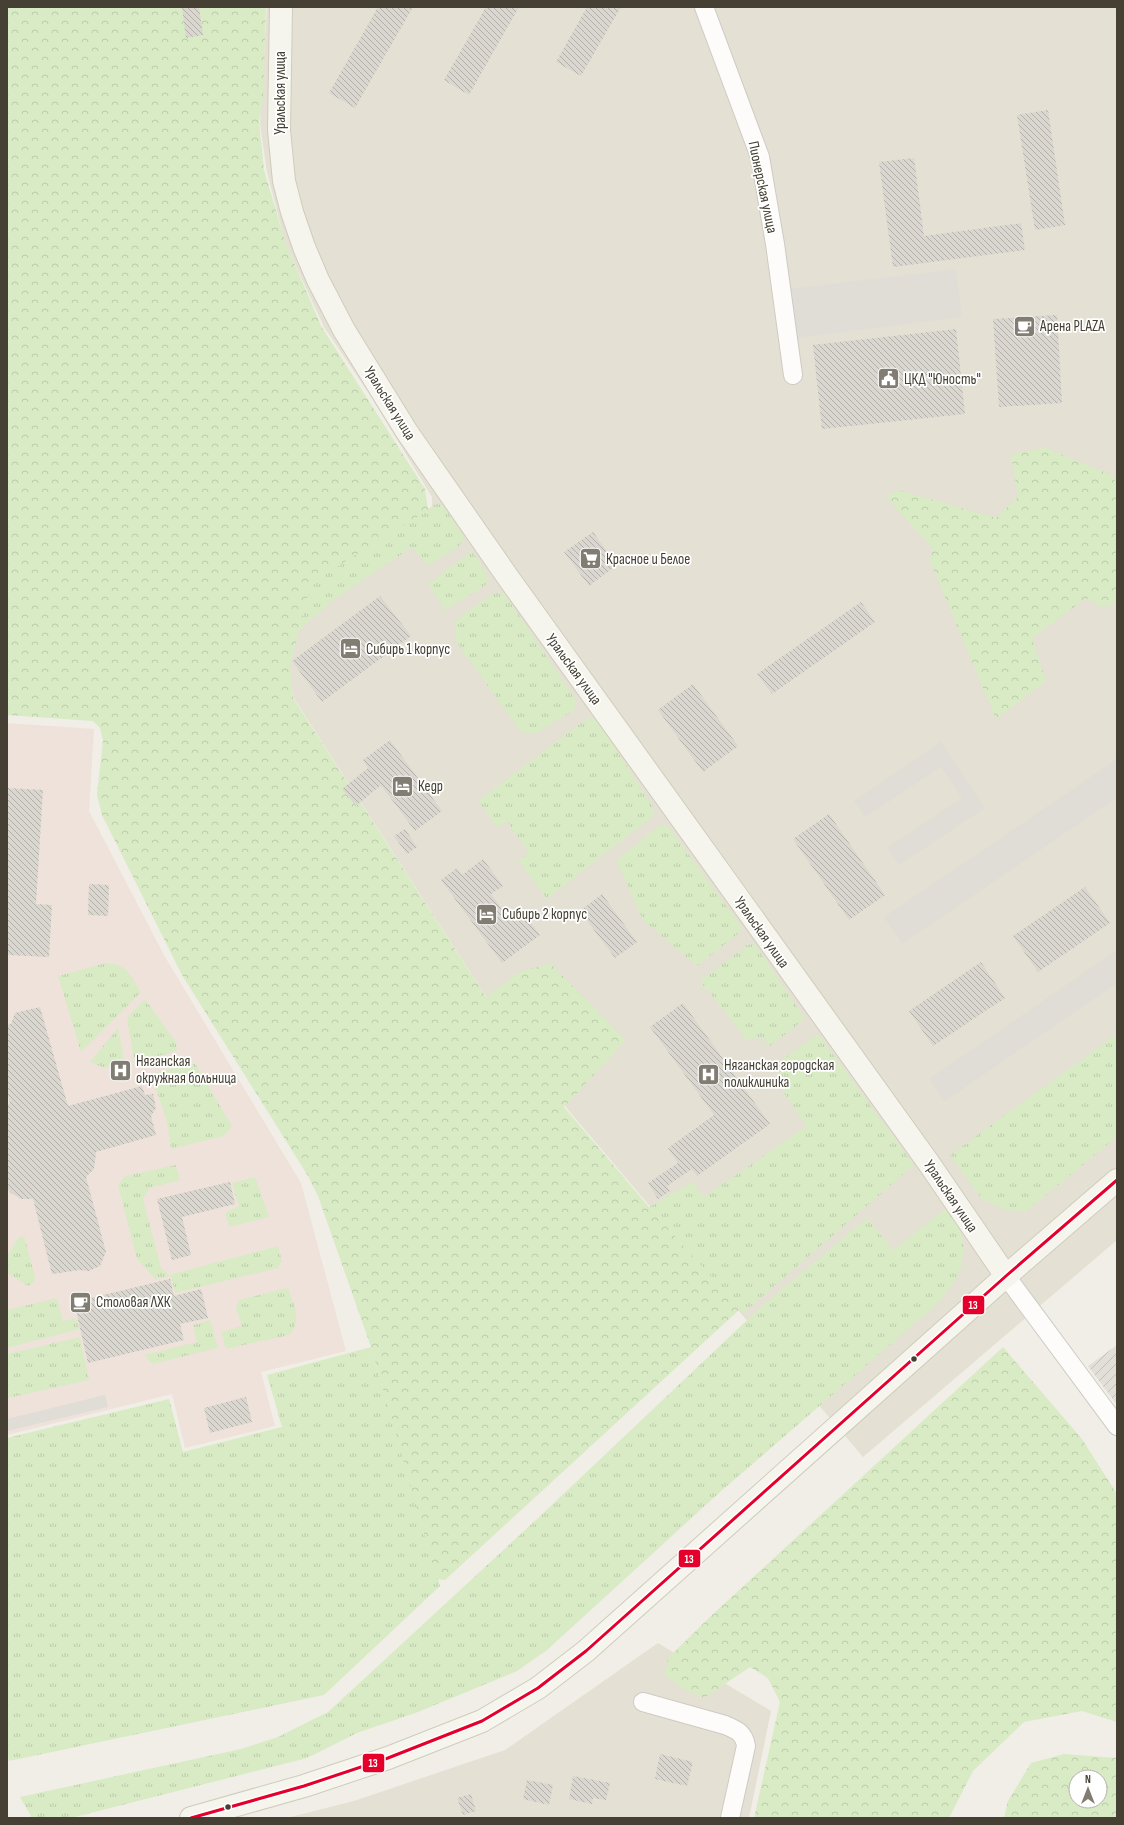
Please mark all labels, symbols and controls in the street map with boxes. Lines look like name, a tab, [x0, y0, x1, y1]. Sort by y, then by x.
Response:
street label: Уральская улица	[271, 51, 290, 135]
street label: Пионерская улица	[743, 139, 782, 235]
cafe icon: Арена PLAZA	[1012, 313, 1038, 339]
place label: Арена PLAZA	[1039, 317, 1105, 336]
street label: Уральская улица	[359, 363, 420, 444]
public building icon: ЦКД "Юность"	[876, 366, 902, 392]
place label: ЦКД "Юность"	[904, 370, 981, 389]
supermarket icon: Красное и Белое	[578, 546, 604, 572]
place label: Красное и Белое	[606, 550, 690, 569]
street label: Уральская улица	[541, 630, 606, 709]
hotel icon: Сибирь 1 корпус	[338, 636, 364, 662]
place label: Сибирь 1 корпус	[366, 640, 450, 659]
hotel icon: Кедр	[389, 773, 415, 799]
place label: Кедр	[418, 777, 443, 796]
street label: Уральская улица	[730, 893, 793, 972]
hotel icon: Сибирь 2 корпус	[473, 901, 499, 927]
place label: Сибирь 2 корпус	[502, 905, 587, 924]
place label: Няганская окружная больница	[136, 1052, 237, 1088]
place label: Няганская городская поликлиника	[724, 1056, 834, 1092]
hospital icon: Няганская окружная больница	[107, 1057, 133, 1083]
hospital icon: Няганская городская поликлиника	[696, 1061, 722, 1087]
street label: Уральская улица	[919, 1156, 982, 1236]
cafe icon: Столовая ЛХК	[68, 1289, 94, 1315]
place label: Столовая ЛХК	[96, 1293, 171, 1312]
line badge: 13	[962, 1295, 985, 1315]
text: 13	[968, 1299, 978, 1312]
unlabelled marker	[909, 1354, 919, 1364]
line badge: 13	[678, 1549, 701, 1568]
text: 13	[684, 1553, 694, 1566]
line badge: 13	[362, 1753, 385, 1773]
text: 13	[368, 1757, 378, 1770]
north arrow	[1068, 1769, 1108, 1809]
text: N	[1085, 1773, 1091, 1786]
unlabelled marker	[223, 1802, 233, 1812]

